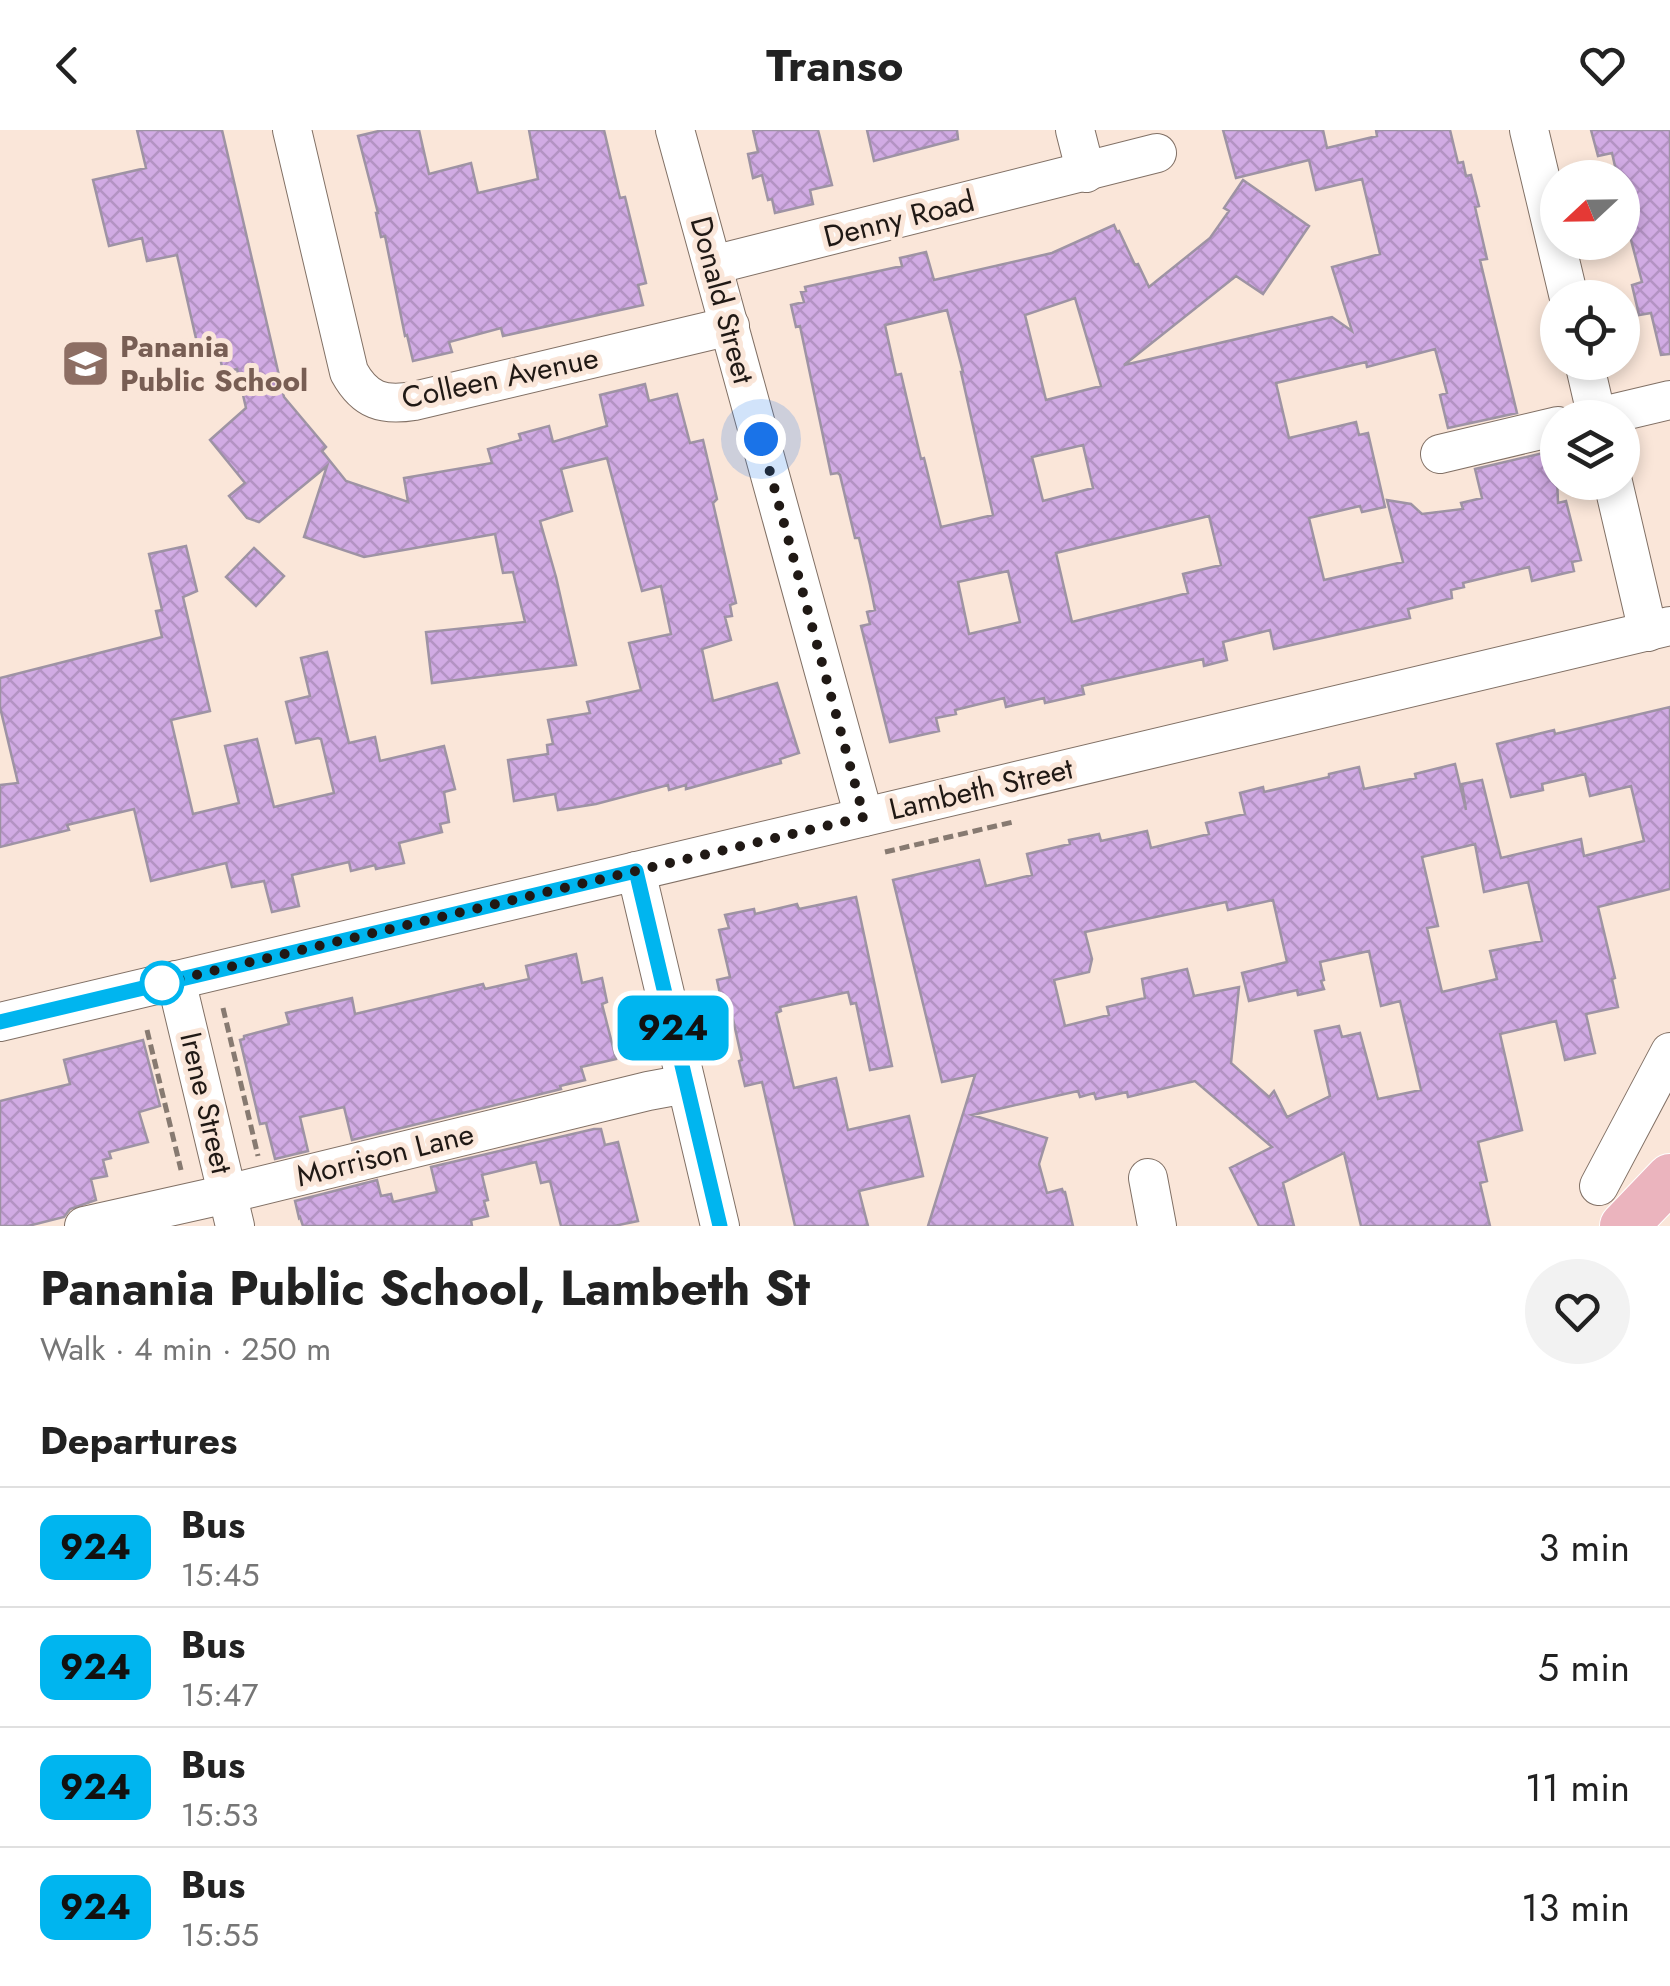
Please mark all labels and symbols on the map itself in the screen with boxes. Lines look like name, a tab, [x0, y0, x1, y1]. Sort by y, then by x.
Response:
north arrow	[1540, 160, 1640, 260]
street label: Denny Road	[819, 179, 979, 258]
street label: Donald Street	[680, 211, 766, 389]
place label: Panania Public School	[120, 325, 308, 402]
street label: Colleen Avenue	[398, 336, 602, 419]
school or university icon: Panania Public School	[59, 338, 111, 390]
your location	[736, 414, 786, 464]
street label: Lambeth Street	[885, 746, 1078, 831]
unlabelled marker	[141, 962, 183, 1004]
line badge: 924	[616, 996, 730, 1060]
street label: Irene Street	[169, 1028, 244, 1179]
street label: Morrison Lane	[292, 1112, 478, 1197]

